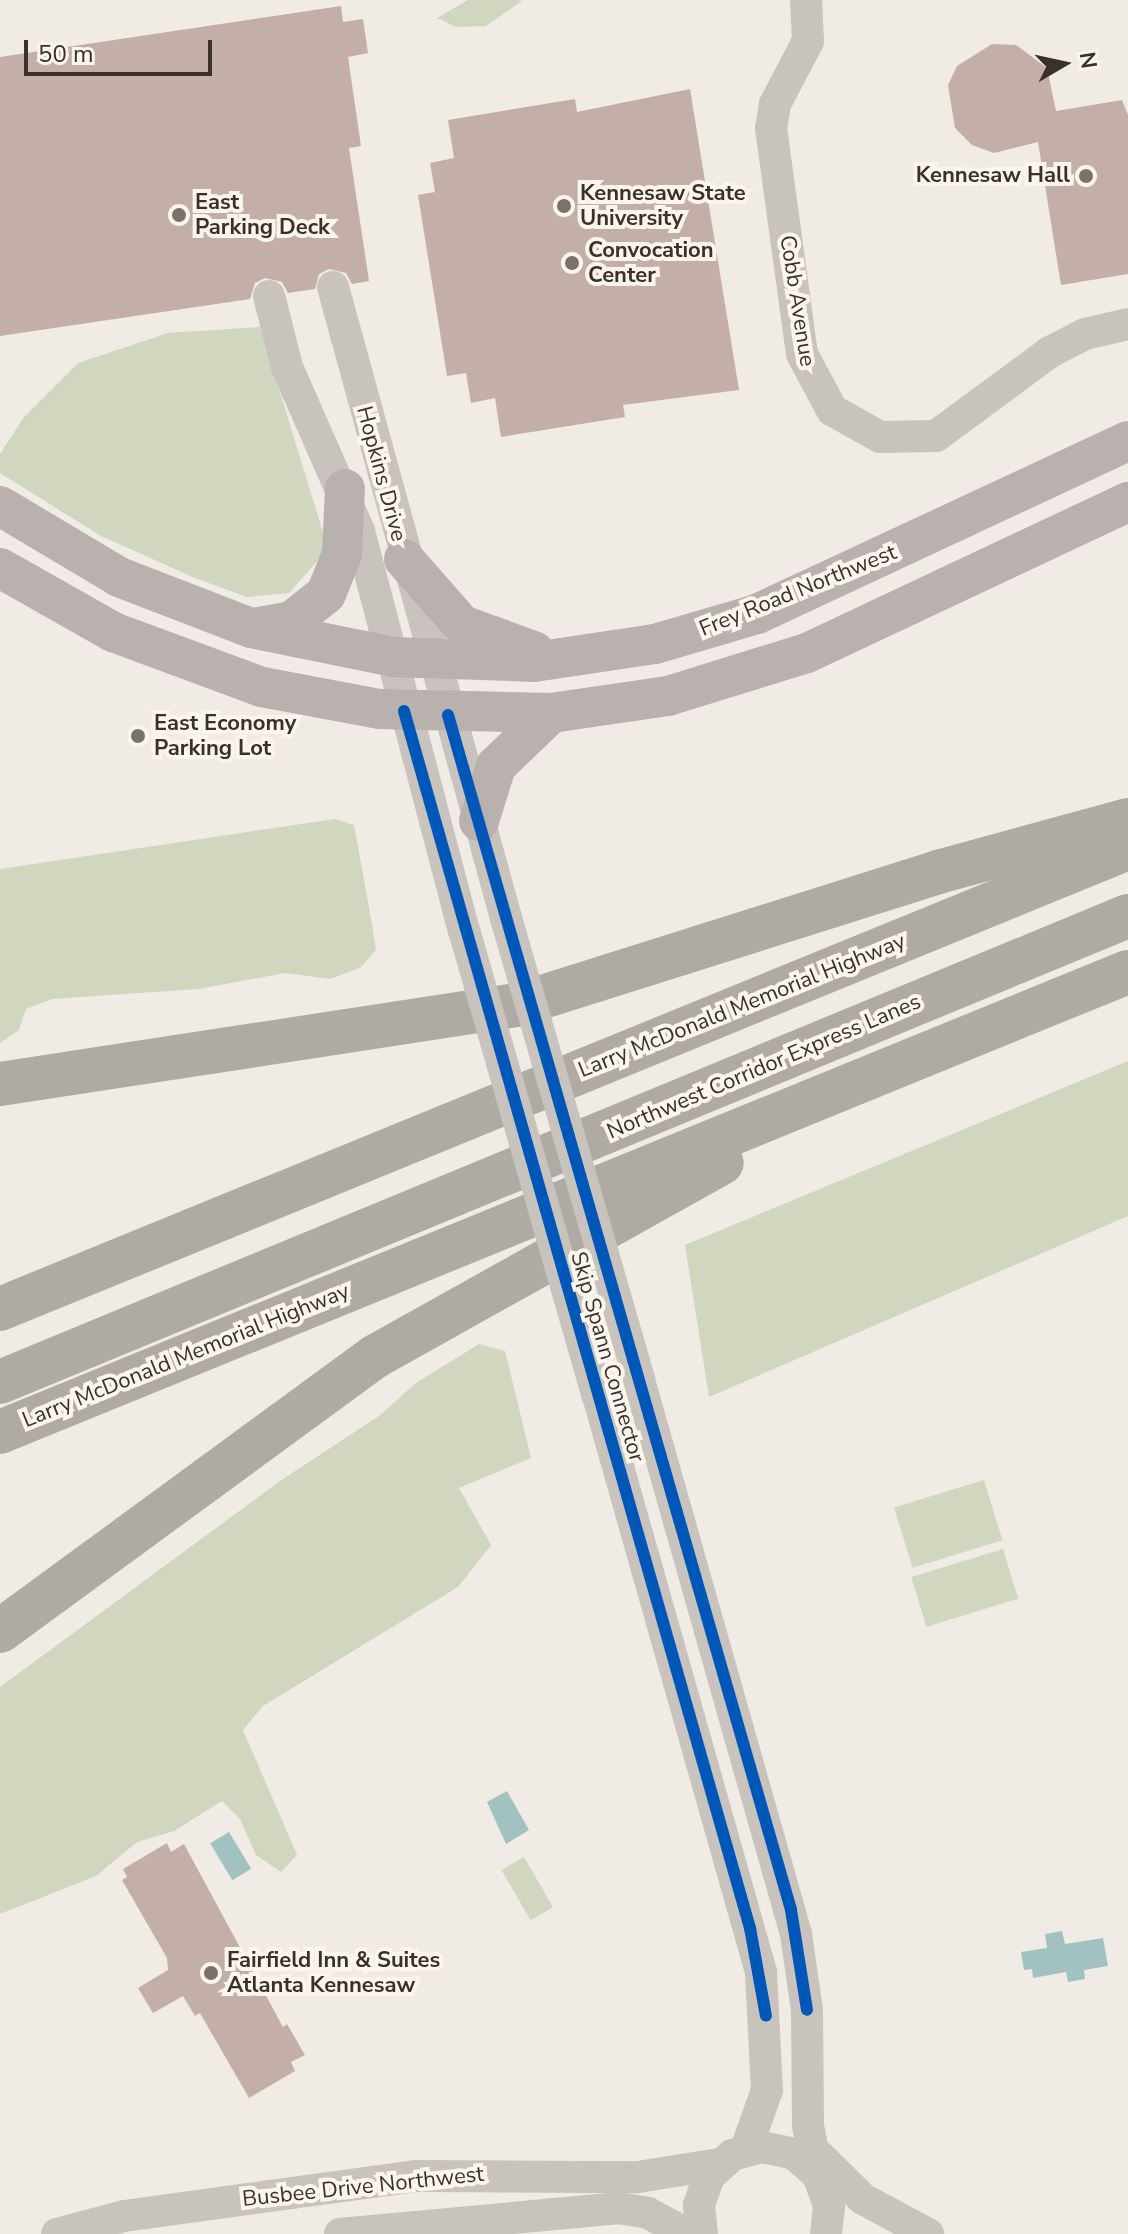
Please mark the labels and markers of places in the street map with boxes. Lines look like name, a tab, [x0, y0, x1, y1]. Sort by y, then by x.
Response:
place label: Kennesaw Hall	[916, 163, 1070, 189]
marker: Kennesaw Hall	[1077, 167, 1095, 185]
place label: Kennesaw State University	[580, 180, 746, 232]
place label: East Parking Deck	[195, 189, 330, 240]
marker: Kennesaw State University	[555, 197, 573, 215]
marker: East Parking Deck	[170, 206, 188, 224]
place label: Convocation Center	[588, 237, 714, 288]
marker: Convocation Center	[563, 254, 581, 272]
place label: East Economy Parking Lot	[154, 710, 296, 762]
marker: East Economy Parking Lot	[129, 727, 147, 745]
place label: Fairfield Inn & Suites Atlanta Kennesaw	[227, 1947, 440, 1998]
marker: Fairfield Inn & Suites Atlanta Kennesaw	[202, 1964, 220, 1982]

